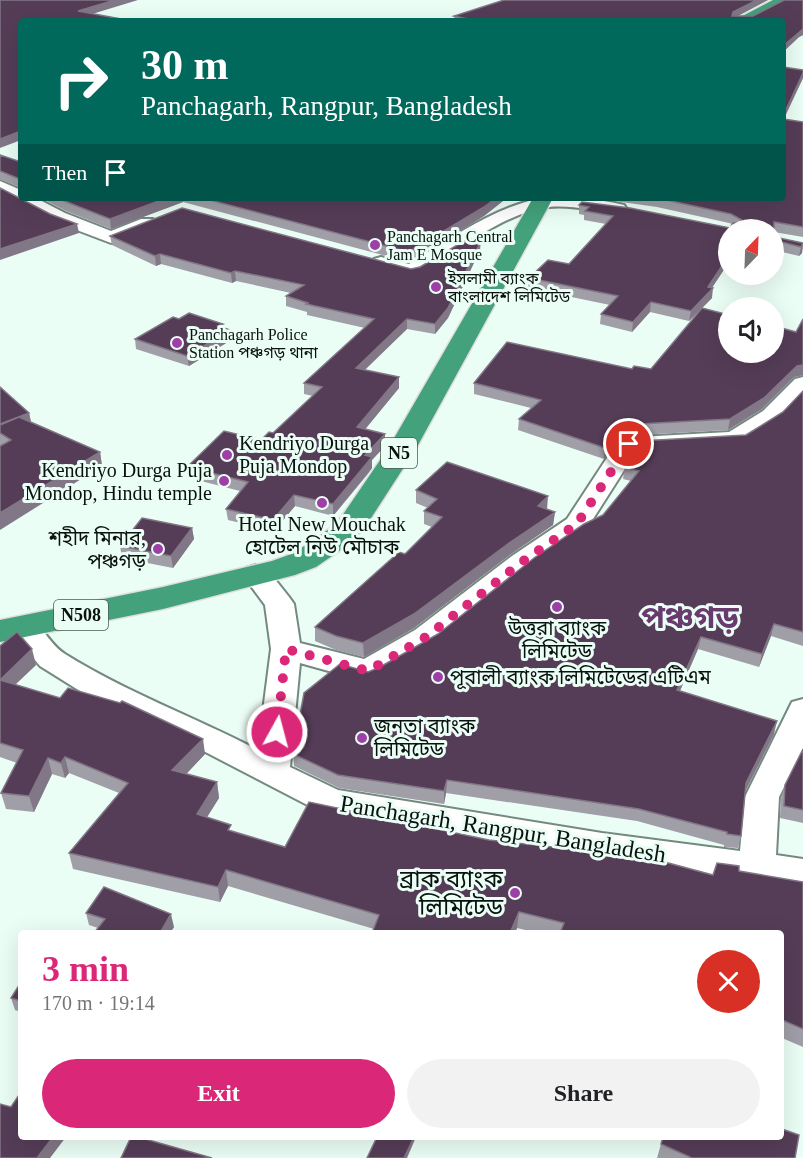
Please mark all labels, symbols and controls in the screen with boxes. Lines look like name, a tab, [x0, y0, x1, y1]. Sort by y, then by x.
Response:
icon: right	[42, 42, 120, 120]
text: 30 m	[141, 42, 229, 88]
text: Panchagarh, Rangpur, Bangladesh	[141, 91, 512, 121]
icon: arrive	[99, 156, 132, 189]
text: Then	[42, 160, 87, 185]
north arrow	[718, 219, 784, 285]
map controls	[718, 219, 784, 363]
place label: Panchagarh Central Jam E Mosque	[387, 228, 513, 264]
marker: Panchagarh Central Jam E Mosque	[368, 238, 382, 252]
place label: ইসলামী ব্যাংক বাংলাদেশ লিমিটেড	[447, 269, 571, 305]
marker: ইসলামী ব্যাংক বাংলাদেশ লিমিটেড	[429, 280, 443, 294]
button: sound	[718, 297, 784, 363]
place label: Panchagarh Police Station পঞ্চগড় থানা	[189, 326, 318, 361]
marker: Panchagarh Police Station পঞ্চগড় থানা	[170, 336, 184, 350]
pin	[603, 418, 654, 469]
icon: arrive	[612, 427, 645, 460]
place label: Kendriyo Durga Puja Mondop	[239, 432, 369, 478]
road number: N5	[381, 438, 417, 468]
marker: Kendriyo Durga Puja Mondop	[220, 448, 234, 462]
place label: Kendriyo Durga Puja Mondop, Hindu temple	[25, 459, 212, 505]
marker: Kendriyo Durga Puja Mondop, Hindu temple	[217, 474, 231, 488]
marker: Hotel New Mouchak হোটেল নিউ মৌচাক	[315, 496, 329, 510]
place label: Hotel New Mouchak হোটেল নিউ মৌচাক	[238, 513, 406, 558]
place label: শহীদ মিনার, পঞ্চগড়	[47, 526, 147, 572]
marker: শহীদ মিনার, পঞ্চগড়	[151, 542, 165, 556]
district label: পঞ্চগড়	[641, 599, 740, 635]
road number: N508	[54, 600, 108, 630]
marker: উত্তরা ব্যাংক লিমিটেড	[550, 600, 564, 614]
place label: উত্তরা ব্যাংক লিমিটেড	[507, 616, 607, 662]
place label: পূবালী ব্যাংক লিমিটেডের এটিএম	[450, 665, 712, 690]
marker: পূবালী ব্যাংক লিমিটেডের এটিএম	[431, 670, 445, 684]
position arrow	[245, 700, 309, 764]
place label: জনতা ব্যাংক লিমিটেড	[373, 715, 476, 760]
marker: জনতা ব্যাংক লিমিটেড	[355, 731, 369, 745]
street label: Panchagarh, Rangpur, Bangladesh	[338, 790, 668, 868]
place label: ব্রাক ব্যাংক লিমিটেড	[399, 866, 504, 920]
marker: ব্রাক ব্যাংক লিমিটেড	[508, 886, 522, 900]
text: 3 min	[42, 949, 129, 989]
button: close	[697, 950, 760, 1013]
text: 170 m · 19:14	[42, 992, 155, 1014]
button: Exit	[42, 1059, 395, 1128]
button: Share	[407, 1059, 760, 1128]

